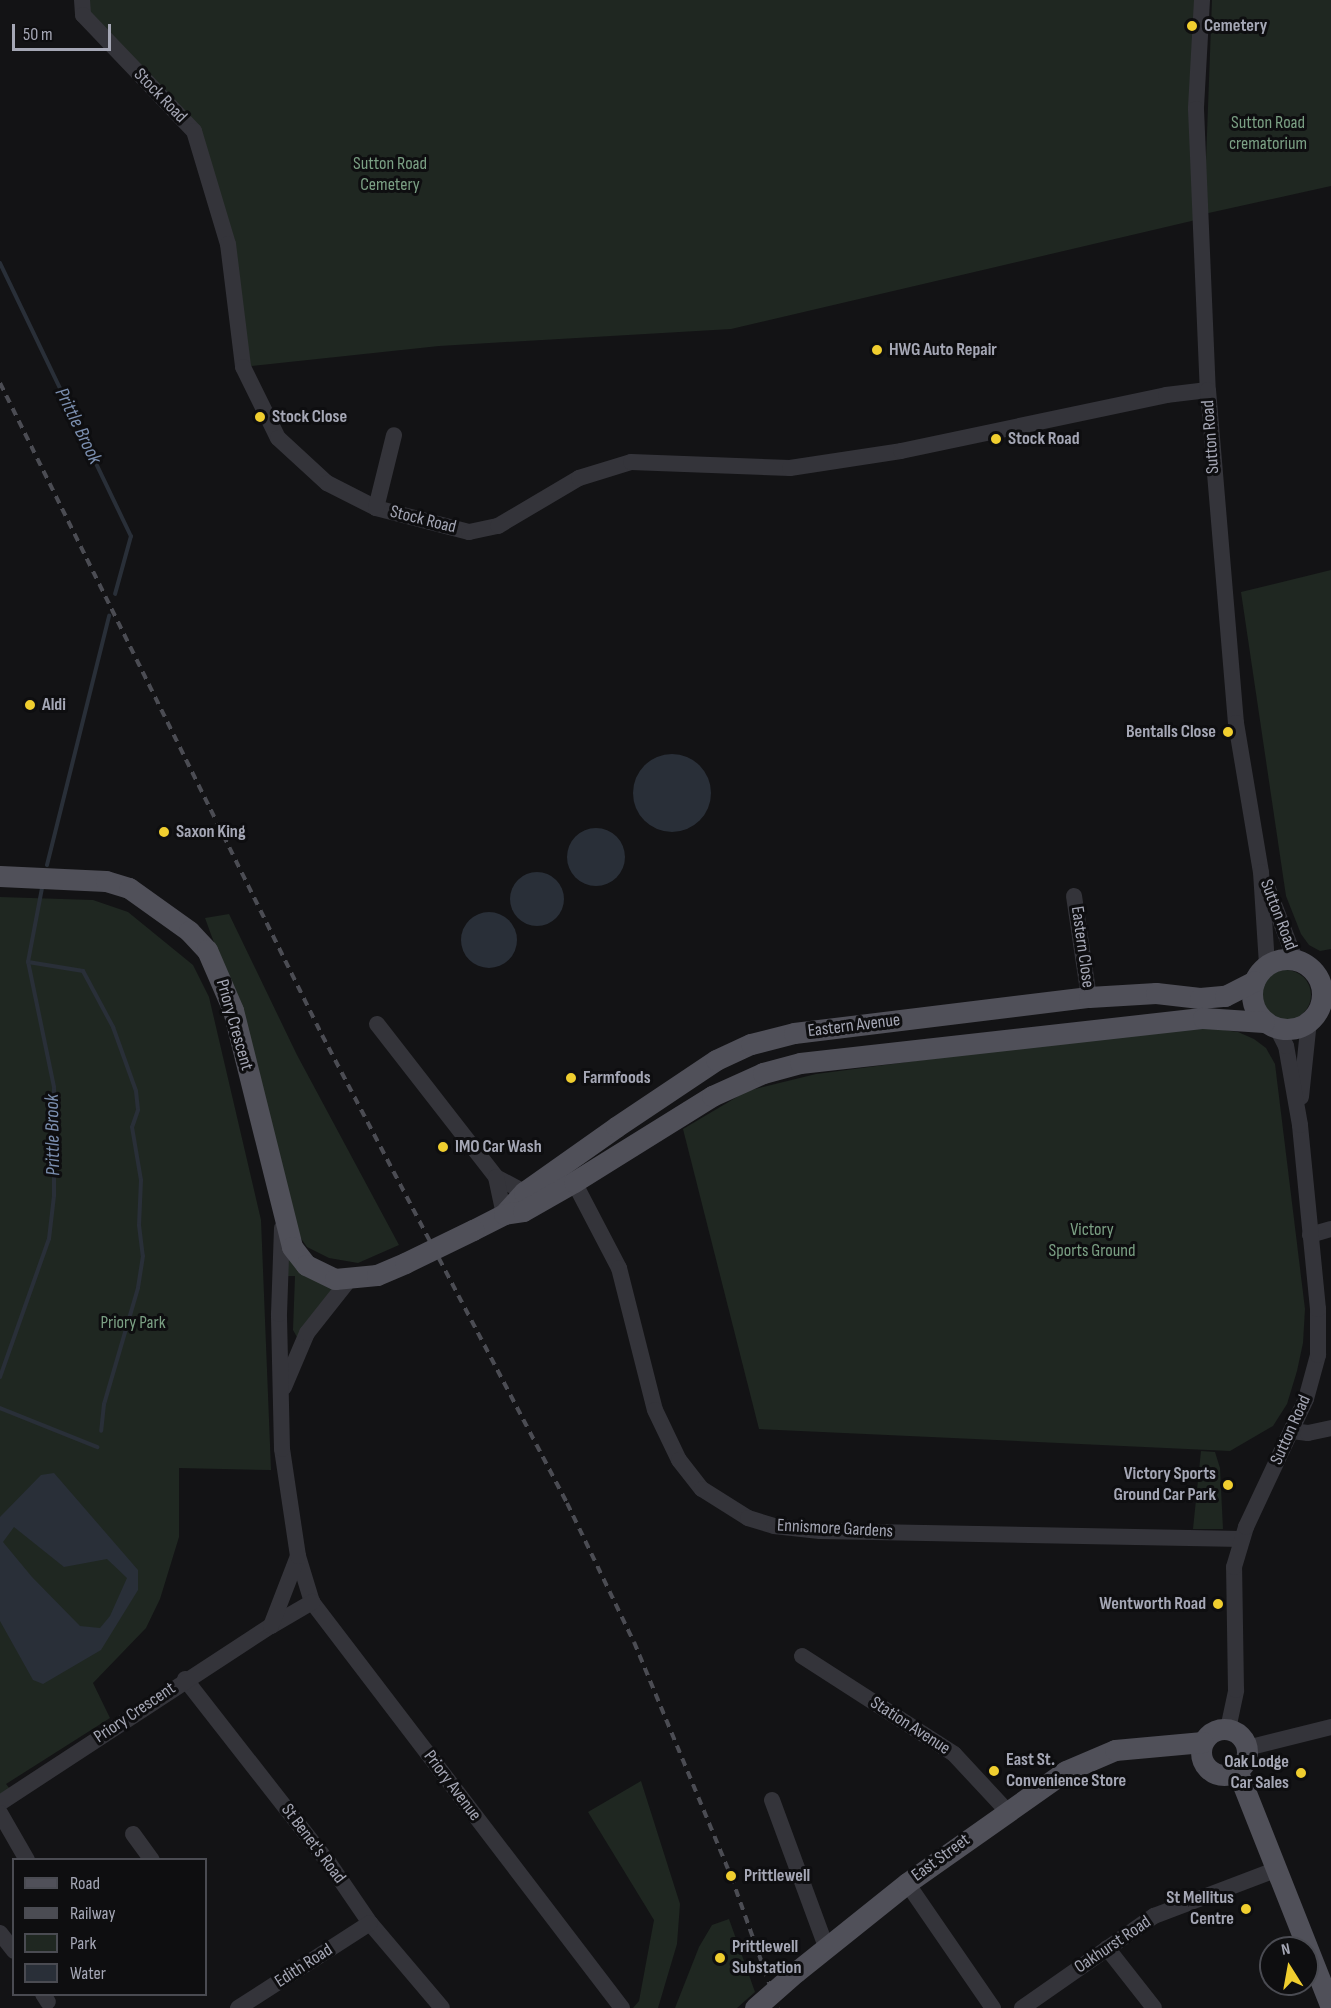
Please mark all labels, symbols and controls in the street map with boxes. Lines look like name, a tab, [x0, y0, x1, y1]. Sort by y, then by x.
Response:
scale bar	[15, 12, 114, 50]
place label: Cemetery	[1204, 15, 1267, 37]
marker: Cemetery	[1185, 19, 1199, 33]
text: 50 m	[23, 24, 53, 45]
street label: Stock Road	[129, 64, 191, 128]
park label: Sutton Road crematorium	[1229, 113, 1307, 156]
park label: Sutton Road Cemetery	[353, 154, 427, 196]
place label: HWG Auto Repair	[889, 339, 997, 361]
marker: HWG Auto Repair	[870, 343, 884, 357]
water label: Prittle Brook	[49, 384, 107, 468]
street label: Sutton Road	[1198, 399, 1224, 475]
place label: Stock Close	[272, 406, 347, 428]
marker: Stock Close	[253, 410, 267, 424]
place label: Stock Road	[1008, 428, 1080, 450]
marker: Stock Road	[989, 432, 1003, 446]
street label: Stock Road	[388, 501, 458, 539]
place label: Aldi	[42, 694, 66, 716]
marker: Aldi	[23, 698, 37, 712]
place label: Bentalls Close	[1126, 721, 1216, 743]
marker: Bentalls Close	[1221, 725, 1235, 739]
place label: Saxon King	[176, 821, 245, 843]
marker: Saxon King	[157, 825, 171, 839]
street label: Sutton Road	[1255, 877, 1301, 953]
street label: Eastern Close	[1066, 905, 1098, 989]
street label: Priory Crescent	[211, 977, 257, 1073]
street label: Eastern Avenue	[807, 1010, 901, 1042]
place label: Farmfoods	[583, 1067, 651, 1089]
marker: Farmfoods	[564, 1071, 578, 1085]
water label: Prittle Brook	[40, 1094, 66, 1176]
place label: IMO Car Wash	[455, 1136, 542, 1158]
marker: IMO Car Wash	[436, 1140, 450, 1154]
park label: Victory Sports Ground	[1049, 1220, 1135, 1262]
park label: Priory Park	[100, 1312, 166, 1334]
street label: Sutton Road	[1266, 1392, 1316, 1468]
place label: Victory Sports Ground Car Park	[1114, 1464, 1216, 1506]
marker: Victory Sports Ground Car Park	[1221, 1478, 1235, 1492]
street label: Ennismore Gardens	[776, 1515, 894, 1543]
place label: Wentworth Road	[1099, 1593, 1206, 1615]
marker: Wentworth Road	[1211, 1597, 1225, 1611]
street label: Priory Crescent	[90, 1678, 180, 1748]
street label: Station Avenue	[866, 1692, 954, 1760]
street label: Priory Avenue	[418, 1746, 486, 1826]
place label: East St. Convenience Store	[1006, 1750, 1126, 1792]
place label: Oak Lodge Car Sales	[1224, 1752, 1289, 1794]
marker: East St. Convenience Store	[987, 1764, 1001, 1778]
marker: Oak Lodge Car Sales	[1294, 1766, 1308, 1780]
street label: St Benet's Road	[276, 1800, 350, 1888]
street label: East Street	[908, 1830, 974, 1886]
legend	[12, 1858, 207, 1996]
place label: Prittlewell	[744, 1865, 810, 1887]
marker: Prittlewell	[722, 1867, 740, 1885]
text: Road	[70, 1873, 100, 1894]
place label: St Mellitus Centre	[1166, 1888, 1234, 1930]
marker: St Mellitus Centre	[1239, 1902, 1253, 1916]
text: Railway	[70, 1903, 115, 1924]
street label: Oakhurst Road	[1071, 1912, 1155, 1978]
text: Park	[70, 1933, 96, 1954]
north arrow	[1259, 1936, 1319, 1996]
place label: Prittlewell Substation	[732, 1937, 801, 1980]
street label: Edith Road	[271, 1939, 337, 1993]
text: N	[1280, 1940, 1292, 1960]
marker: Prittlewell Substation	[713, 1951, 727, 1965]
text: Water	[70, 1963, 106, 1984]

